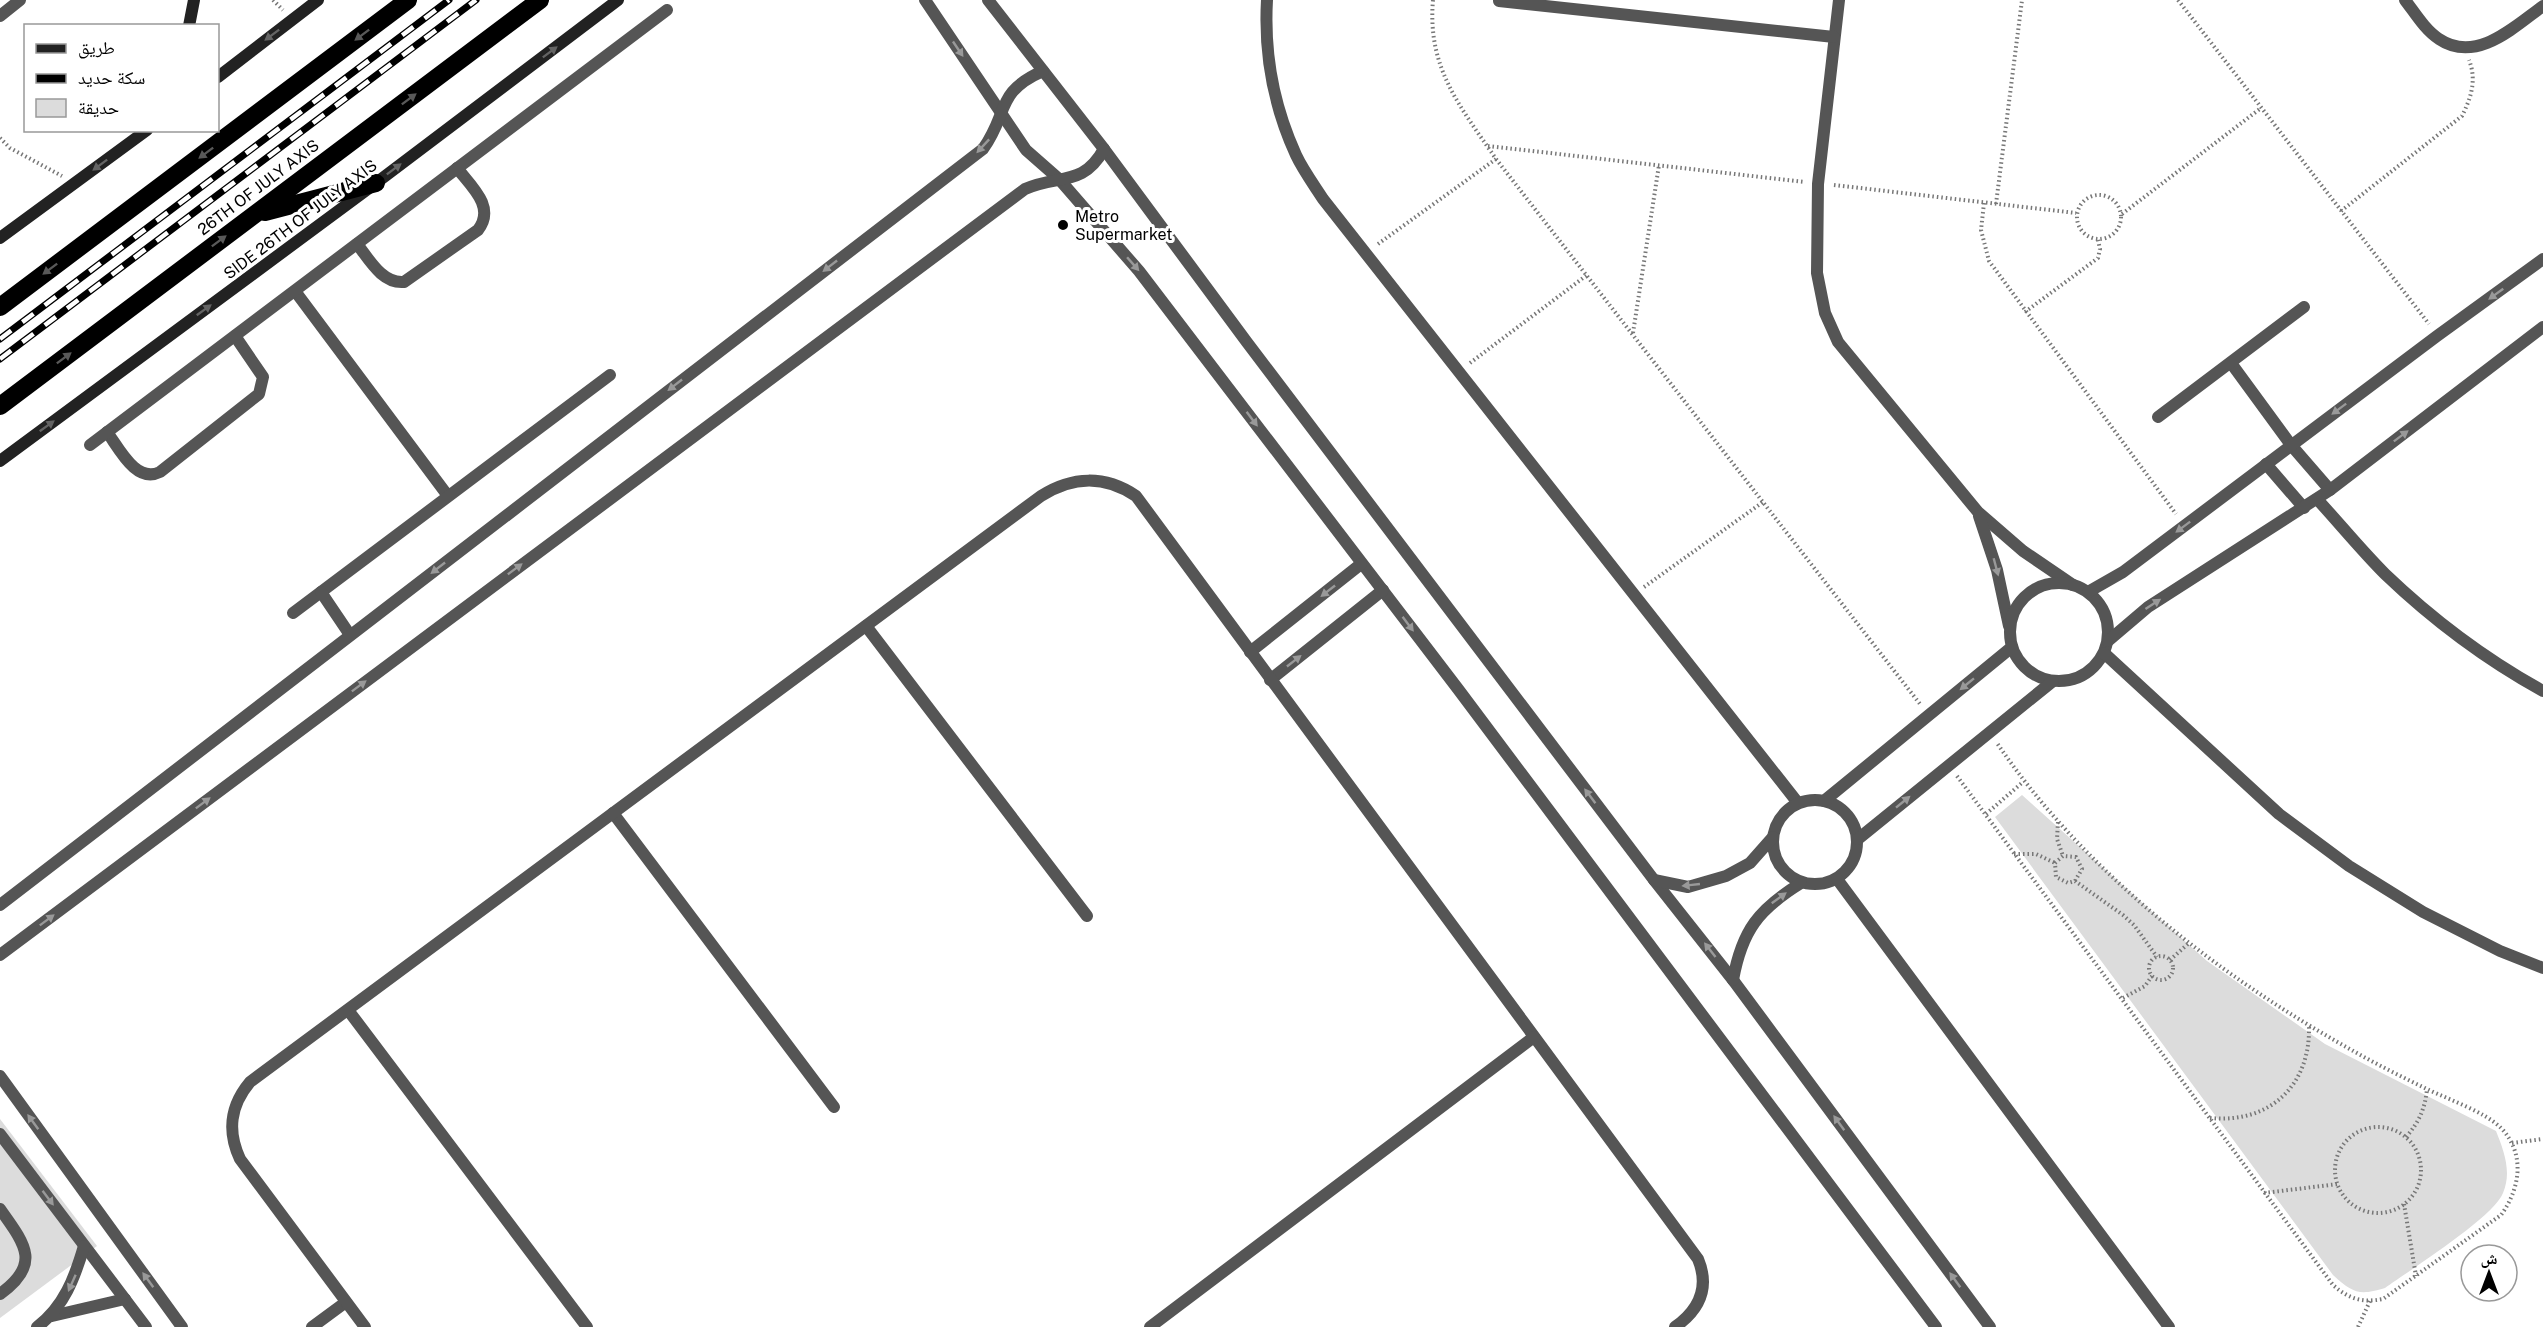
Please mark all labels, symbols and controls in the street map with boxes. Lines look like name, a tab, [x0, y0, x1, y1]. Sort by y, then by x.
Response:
legend	[24, 24, 219, 132]
one-way arrow	[264, 29, 279, 41]
one-way arrow	[354, 29, 369, 41]
text: طريق	[78, 37, 115, 59]
one-way arrow	[952, 40, 963, 57]
one-way arrow	[542, 46, 557, 58]
text: سكة حديد	[78, 67, 145, 88]
one-way arrow	[401, 92, 417, 105]
text: حديقة	[78, 97, 119, 118]
street label: 26TH OF JULY AXIS	[194, 136, 323, 239]
one-way arrow	[977, 138, 990, 153]
one-way arrow	[198, 146, 214, 159]
street label: SIDE 26TH OF JULY AXIS	[220, 156, 381, 283]
one-way arrow	[92, 159, 107, 171]
one-way arrow	[387, 164, 402, 176]
place label: Metro Supermarket	[1075, 207, 1172, 244]
marker: Metro Supermarket	[1056, 218, 1070, 232]
one-way arrow	[211, 235, 227, 247]
one-way arrow	[1126, 256, 1139, 271]
one-way arrow	[822, 260, 838, 272]
one-way arrow	[42, 263, 57, 275]
one-way arrow	[2488, 287, 2503, 299]
one-way arrow	[196, 305, 211, 317]
one-way arrow	[55, 352, 71, 364]
one-way arrow	[668, 379, 684, 391]
one-way arrow	[2331, 403, 2346, 415]
one-way arrow	[1245, 411, 1257, 426]
one-way arrow	[39, 420, 55, 433]
one-way arrow	[2394, 430, 2409, 442]
one-way arrow	[2175, 521, 2191, 533]
one-way arrow	[1992, 558, 2001, 576]
one-way arrow	[430, 561, 445, 573]
one-way arrow	[508, 564, 523, 576]
one-way arrow	[1321, 584, 1336, 596]
one-way arrow	[2145, 598, 2161, 609]
one-way arrow	[1402, 616, 1414, 631]
one-way arrow	[1286, 656, 1301, 668]
one-way arrow	[1959, 677, 1975, 690]
one-way arrow	[351, 680, 367, 692]
one-way arrow	[1584, 788, 1597, 804]
one-way arrow	[1895, 796, 1910, 809]
one-way arrow	[195, 797, 211, 809]
one-way arrow	[1681, 880, 1700, 890]
one-way arrow	[1771, 892, 1786, 904]
one-way arrow	[39, 914, 54, 926]
one-way arrow	[1703, 942, 1716, 958]
one-way arrow	[28, 1114, 40, 1129]
one-way arrow	[1833, 1116, 1845, 1132]
one-way arrow	[41, 1190, 53, 1205]
north arrow	[2459, 1243, 2519, 1303]
text: ش	[2481, 1249, 2498, 1268]
one-way arrow	[142, 1272, 154, 1288]
one-way arrow	[1949, 1272, 1961, 1288]
one-way arrow	[67, 1274, 76, 1291]

